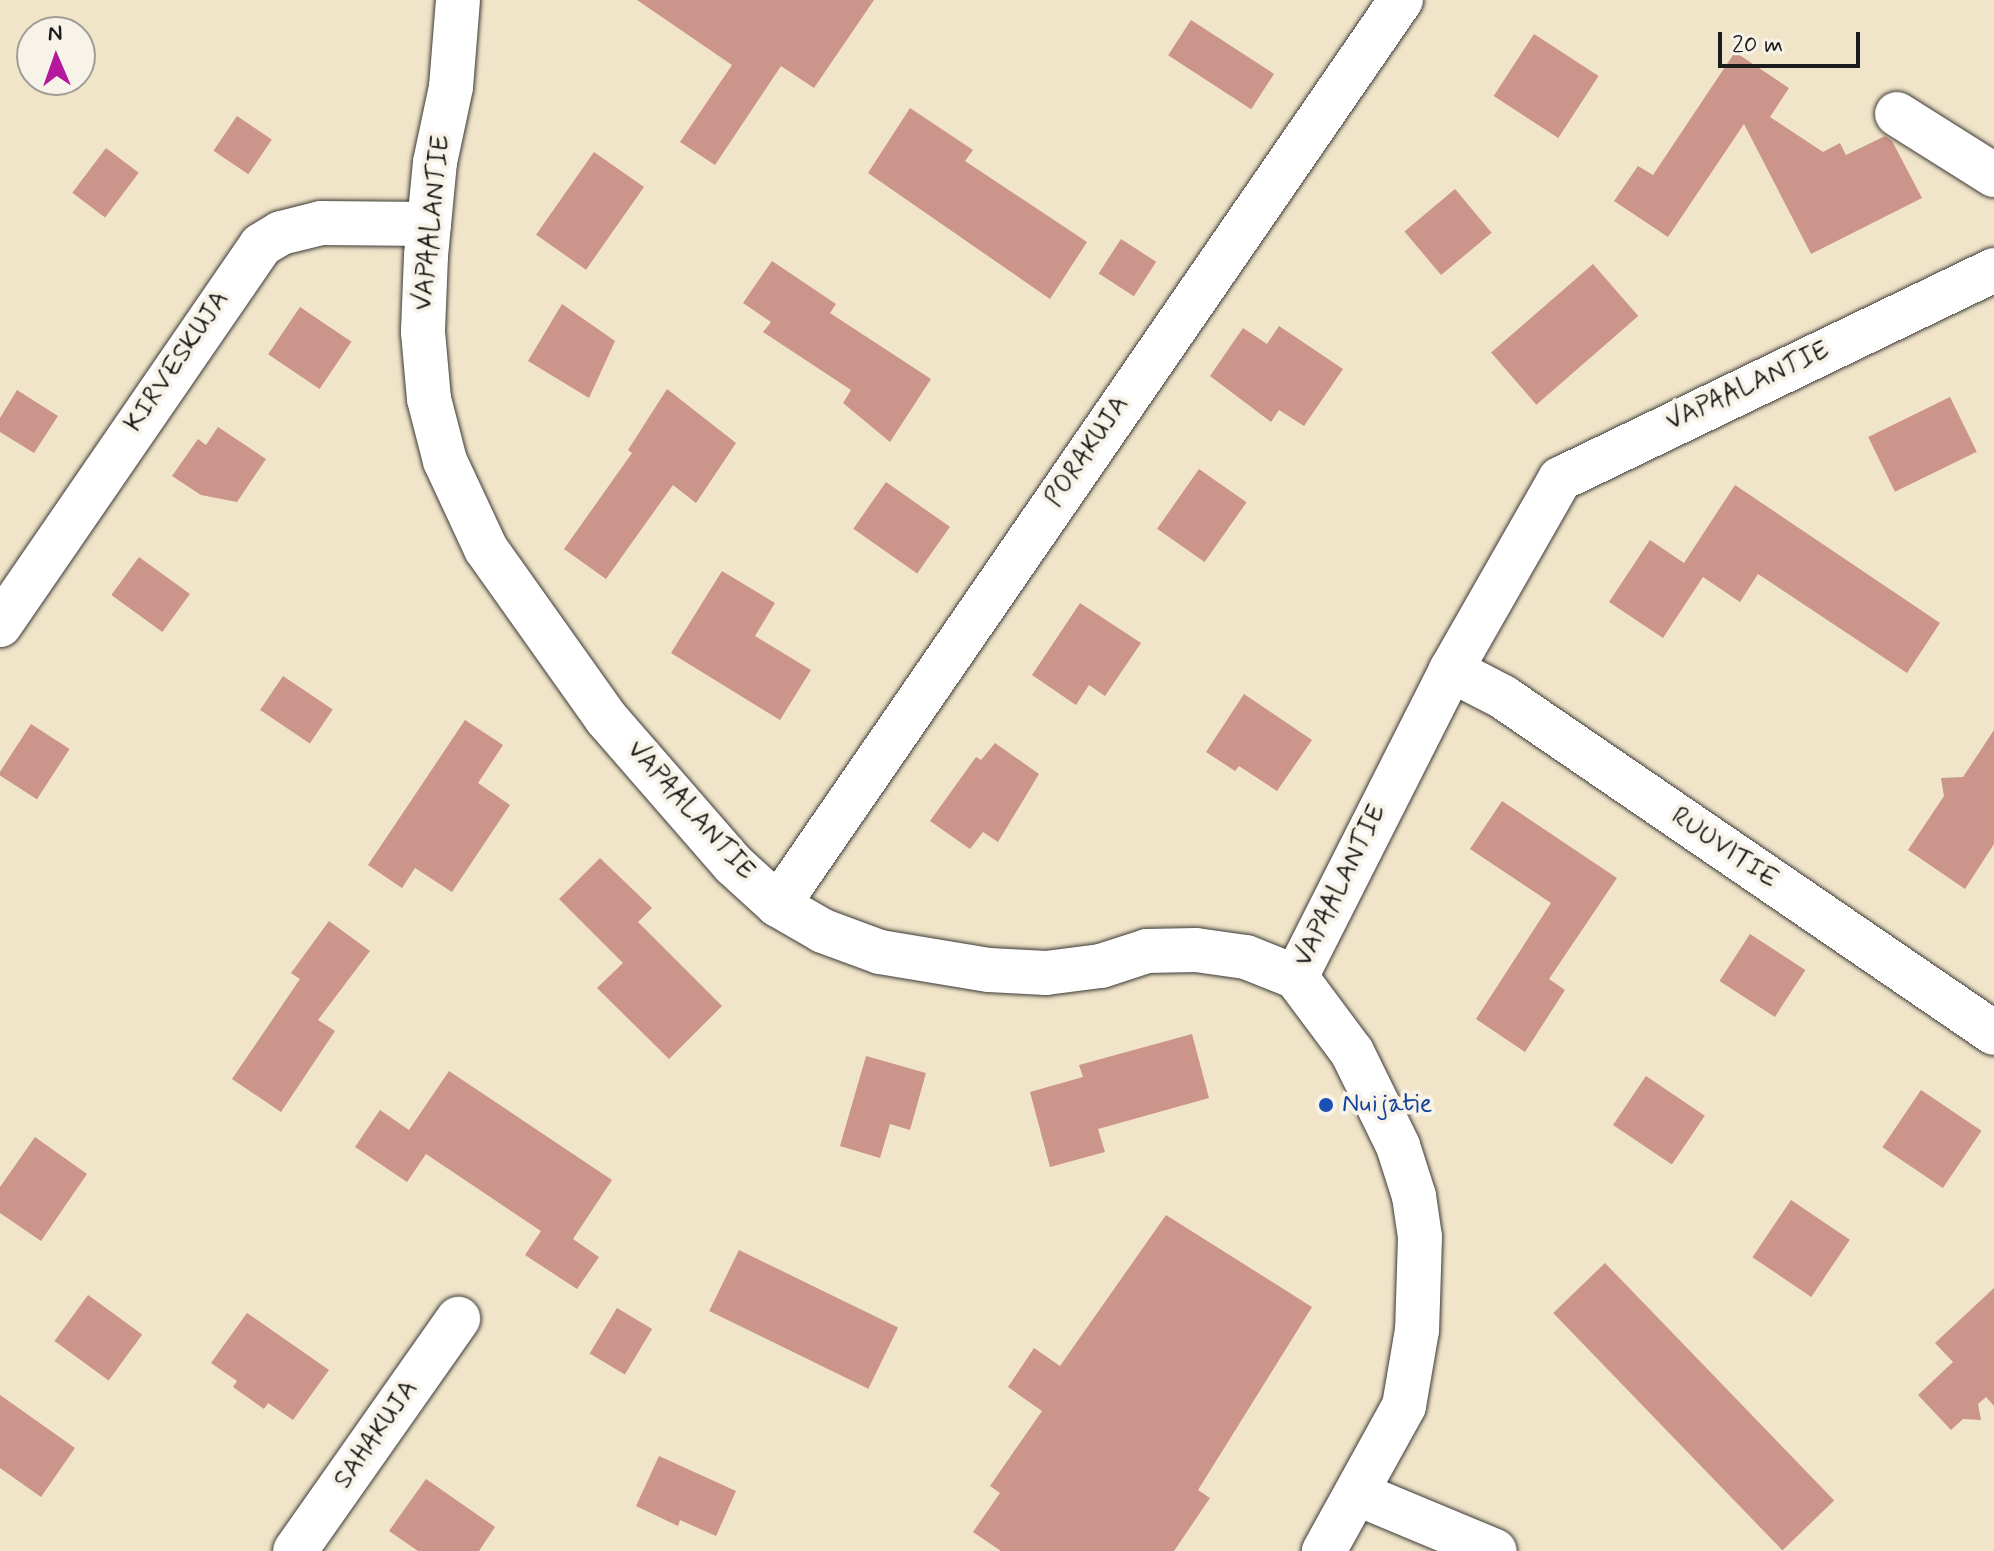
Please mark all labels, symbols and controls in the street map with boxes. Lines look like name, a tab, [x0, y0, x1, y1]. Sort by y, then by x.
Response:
north arrow	[16, 16, 96, 96]
scale bar	[1722, 16, 1864, 66]
text: N	[47, 20, 63, 48]
text: 20 m	[1732, 30, 1783, 61]
street label: VAPAALANTIE	[408, 134, 458, 312]
street label: KIRVESKUJA	[119, 285, 237, 439]
street label: VAPAALANTIE	[1661, 336, 1835, 438]
street label: PORAKUJA	[1039, 391, 1137, 513]
street label: VAPAALANTIE	[619, 735, 761, 887]
street label: VAPAALANTIE	[1288, 800, 1394, 972]
street label: RUUVITIE	[1665, 802, 1783, 896]
place label: Nuijatie	[1342, 1089, 1432, 1121]
marker: Nuijatie	[1317, 1096, 1335, 1114]
street label: SAHAKUJA	[328, 1375, 426, 1495]

